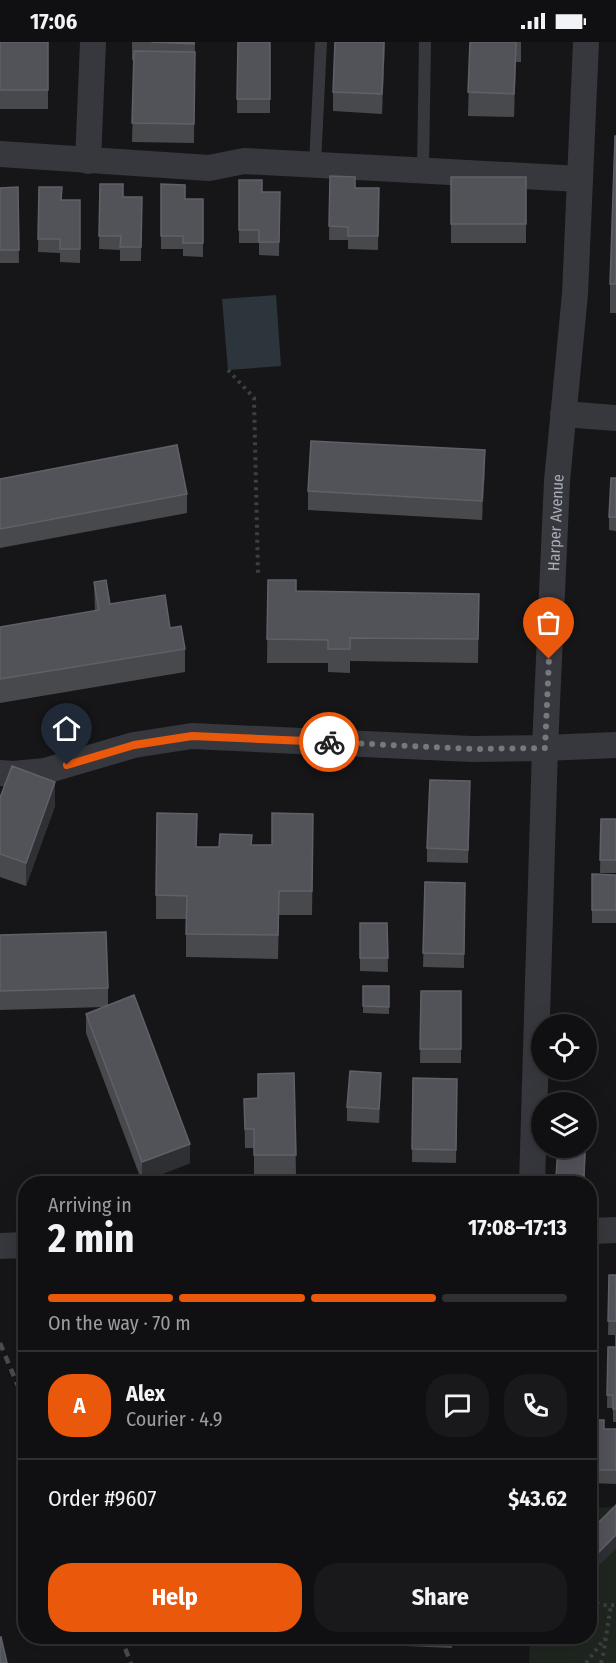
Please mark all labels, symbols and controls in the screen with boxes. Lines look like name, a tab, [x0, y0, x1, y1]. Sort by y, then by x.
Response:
text: 17:06	[30, 8, 77, 35]
street label: Harper Avenue	[544, 473, 568, 571]
pin	[523, 597, 574, 659]
icon: bag	[532, 606, 565, 639]
pin	[41, 703, 92, 765]
icon: home	[50, 712, 83, 745]
courier	[299, 712, 359, 772]
icon: bike	[313, 726, 346, 759]
map controls	[531, 1014, 597, 1158]
button: locate	[531, 1014, 597, 1080]
button: layers	[531, 1092, 597, 1158]
text: Arriving in	[48, 1193, 132, 1217]
text: 17:08–17:13	[468, 1214, 567, 1241]
text: 2 min	[48, 1216, 134, 1262]
text: On the way · 70 m	[48, 1311, 191, 1335]
button: chat	[426, 1374, 489, 1437]
button: phone	[504, 1374, 567, 1437]
text: Alex	[126, 1380, 165, 1407]
text: A	[74, 1392, 85, 1419]
text: Courier · 4.9	[126, 1407, 222, 1431]
text: Order #9607	[48, 1485, 156, 1512]
text: $43.62	[508, 1485, 567, 1512]
button: Help	[48, 1563, 302, 1632]
button: Share	[314, 1563, 567, 1632]

